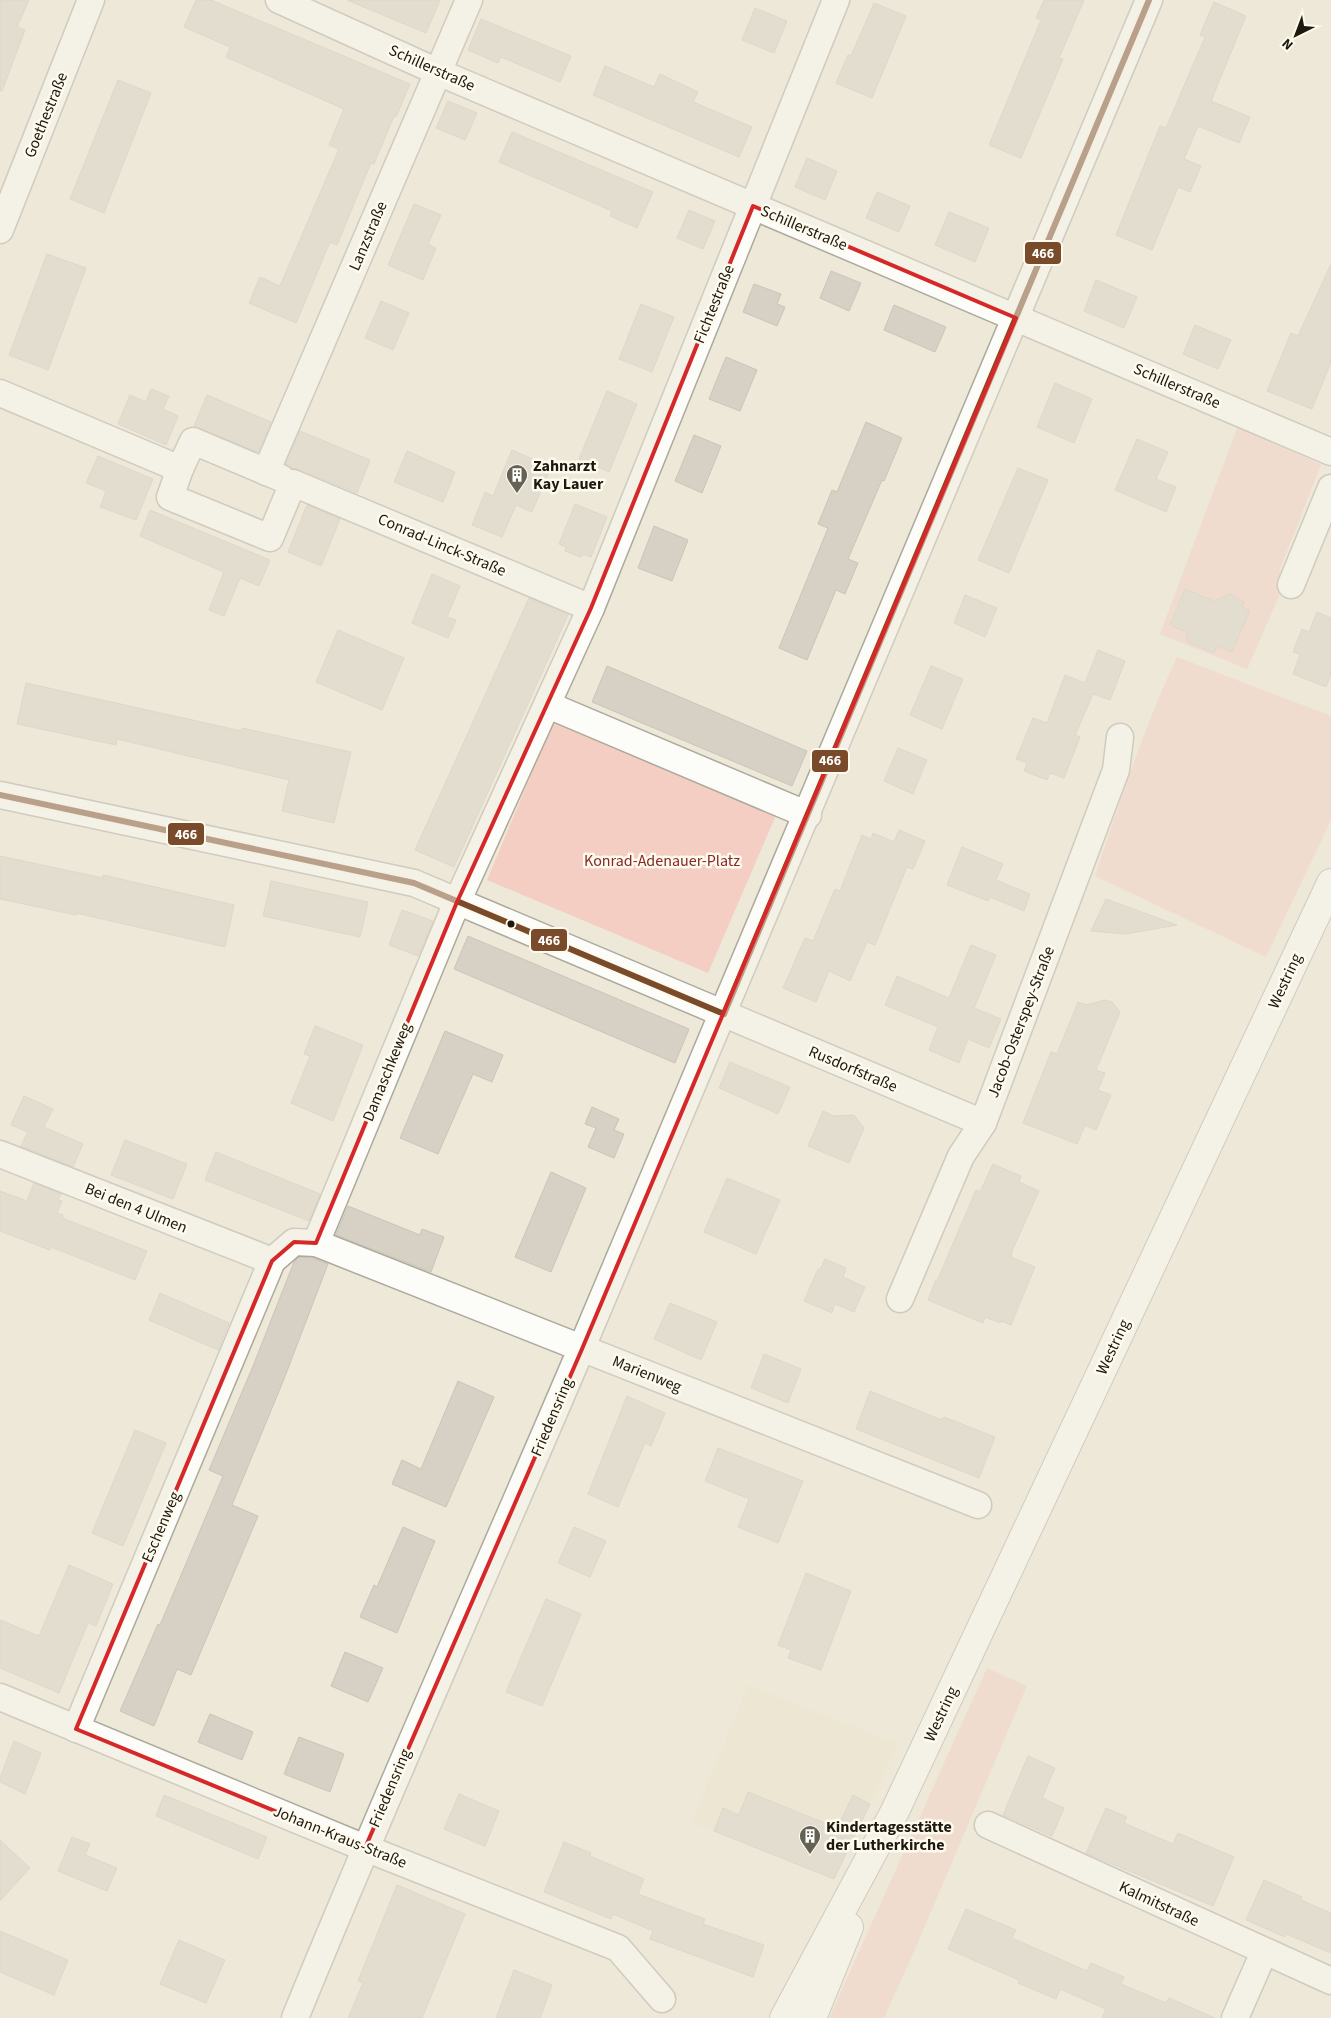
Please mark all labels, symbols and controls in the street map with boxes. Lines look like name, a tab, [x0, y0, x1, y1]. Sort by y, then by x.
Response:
north arrow	[1271, 10, 1321, 60]
text: N	[1278, 33, 1298, 54]
street label: Schillerstraße	[385, 39, 479, 97]
street label: Goethestraße	[19, 69, 73, 161]
street label: Lanzstraße	[343, 198, 393, 274]
street label: Schillerstraße	[757, 200, 851, 256]
line badge: 466	[1024, 241, 1062, 265]
text: 466	[1032, 244, 1054, 264]
street label: Fichtestraße	[688, 261, 740, 347]
street label: Schillerstraße	[1130, 358, 1224, 414]
place label: Zahnarzt Kay Lauer	[533, 455, 604, 495]
building icon: Zahnarzt Kay Lauer	[505, 463, 529, 494]
street label: Conrad-Linck-Straße	[375, 508, 510, 582]
line badge: 466	[811, 749, 849, 773]
text: 466	[819, 751, 841, 771]
line badge: 466	[167, 822, 205, 846]
text: 466	[175, 825, 197, 845]
park label: Konrad-Adenauer-Platz	[584, 850, 740, 872]
unlabelled marker	[506, 919, 516, 929]
line badge: 466	[530, 928, 568, 952]
text: 466	[538, 931, 560, 951]
street label: Jacob-Osterspey-Straße	[982, 943, 1060, 1101]
street label: Westring	[1263, 950, 1307, 1012]
street label: Damaschkeweg	[357, 1019, 417, 1125]
street label: Rusdorfstraße	[805, 1040, 901, 1098]
street label: Bei den 4 Ulmen	[81, 1177, 191, 1239]
street label: Westring	[1091, 1316, 1135, 1378]
street label: Marienweg	[609, 1350, 685, 1398]
street label: Friedensring	[526, 1374, 578, 1460]
street label: Eschenweg	[136, 1488, 186, 1566]
street label: Westring	[919, 1683, 963, 1745]
street label: Friedensring	[364, 1745, 416, 1831]
street label: Johann-Kraus-Straße	[270, 1800, 410, 1874]
place label: Kindertagesstätte der Lutherkirche	[826, 1816, 952, 1856]
building icon: Kindertagesstätte der Lutherkirche	[798, 1824, 822, 1855]
street label: Kalmitstraße	[1115, 1876, 1203, 1932]

